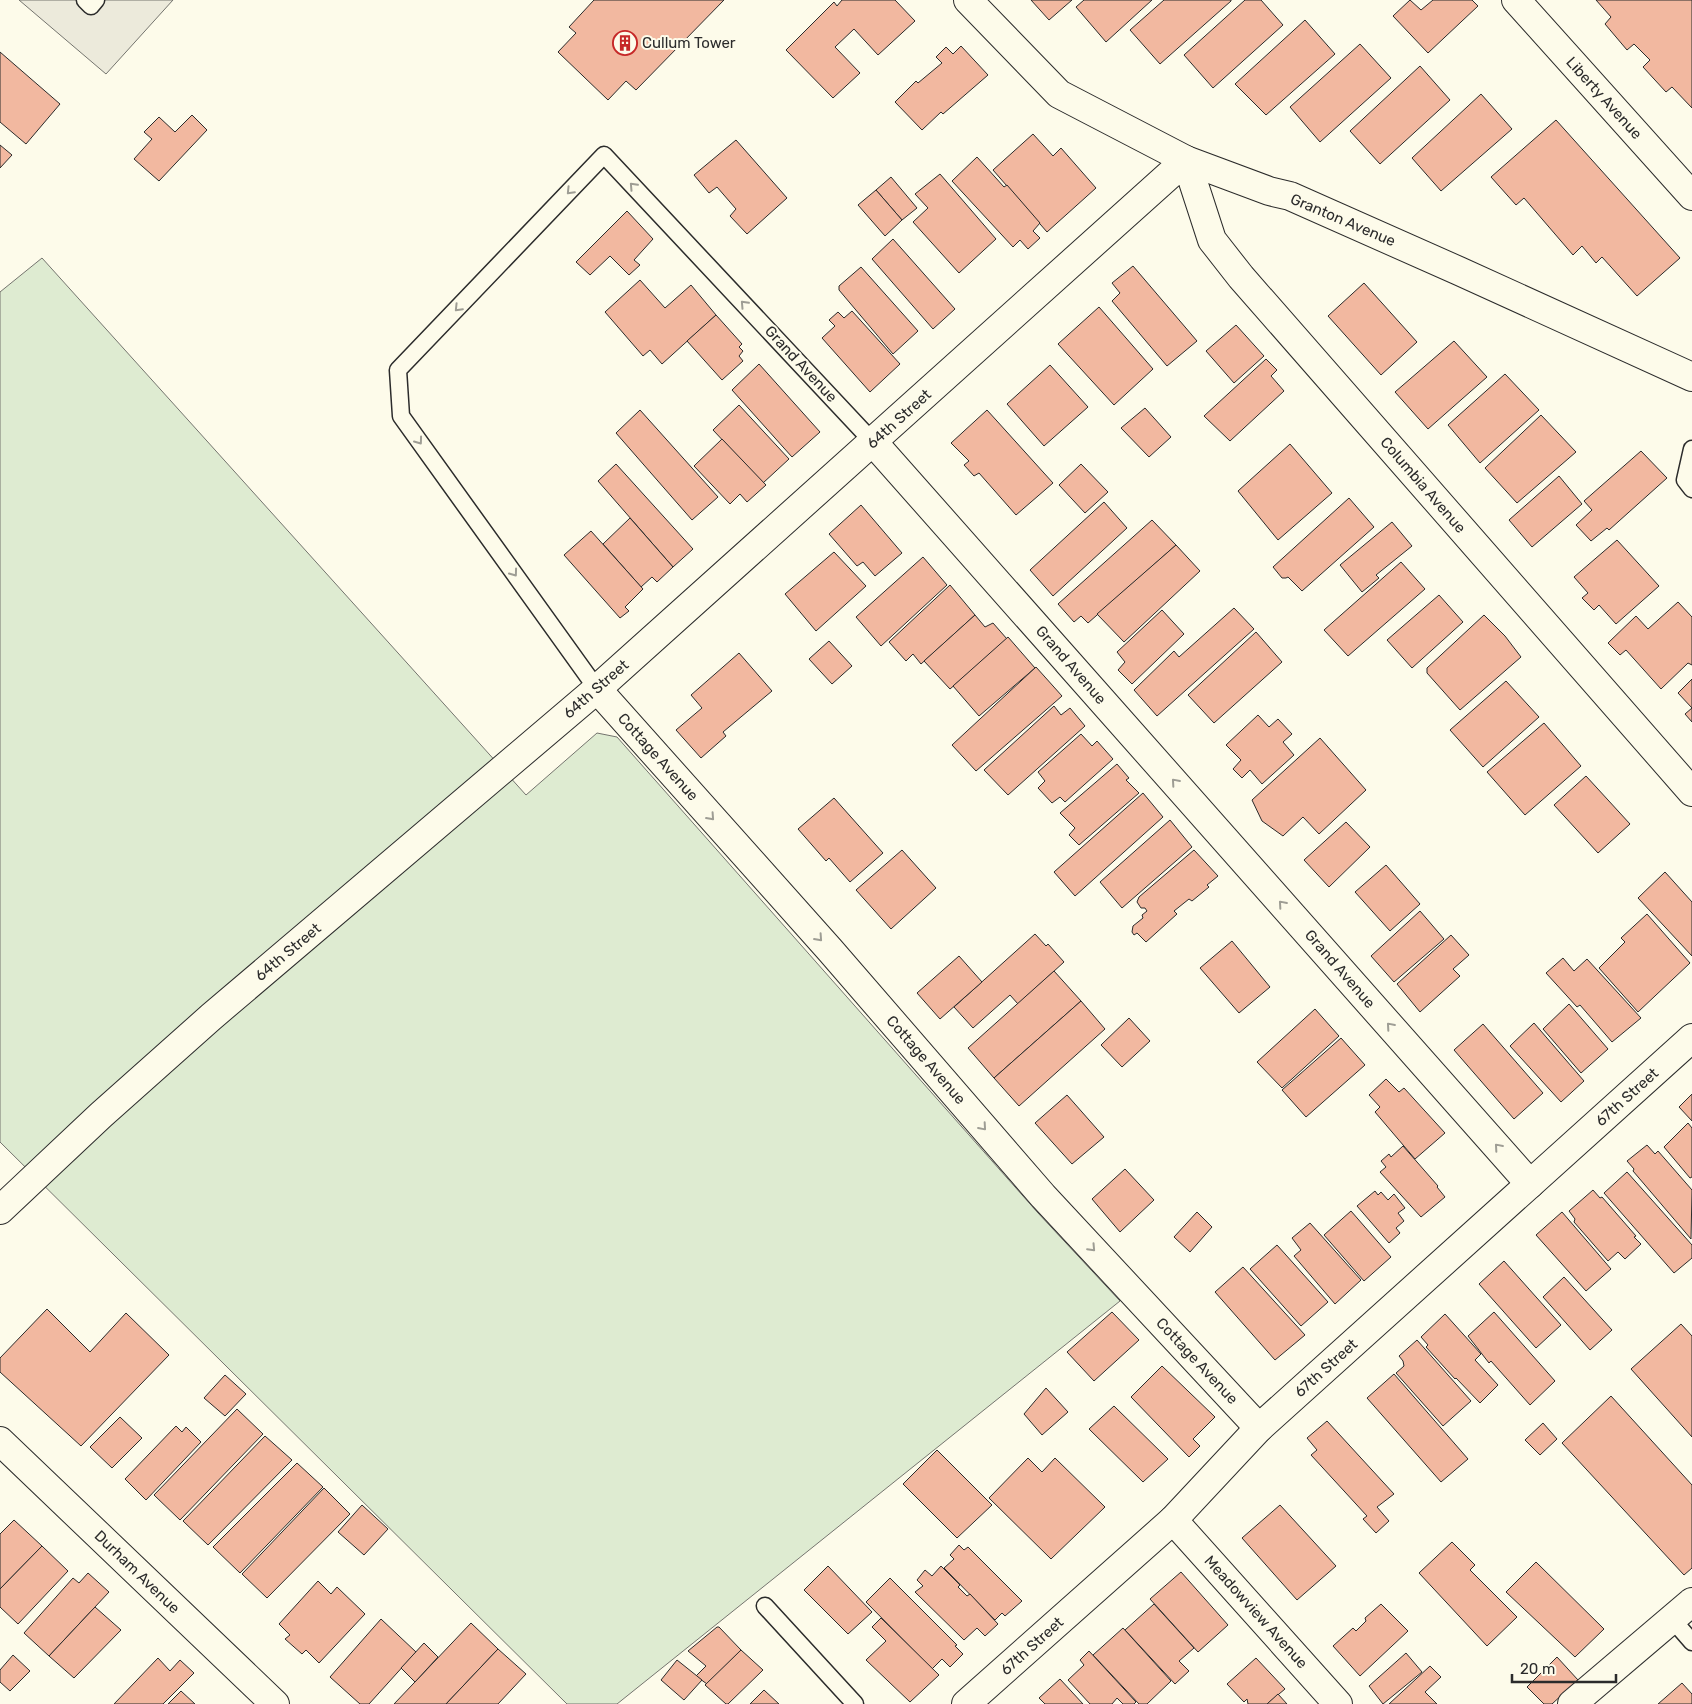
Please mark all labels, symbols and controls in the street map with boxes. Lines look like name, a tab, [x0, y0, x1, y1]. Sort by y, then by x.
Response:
building icon: Cullum Tower	[612, 30, 638, 56]
place label: Cullum Tower	[642, 34, 736, 52]
street label: Liberty Avenue	[1562, 53, 1646, 143]
one-way arrow	[630, 183, 639, 192]
one-way arrow	[567, 185, 576, 194]
street label: Granton Avenue	[1288, 190, 1398, 250]
one-way arrow	[741, 301, 750, 310]
one-way arrow	[455, 303, 464, 312]
street label: Grand Avenue	[761, 322, 841, 406]
street label: 64th Street	[863, 385, 935, 453]
street label: Columbia Avenue	[1376, 433, 1470, 537]
one-way arrow	[413, 435, 422, 445]
one-way arrow	[508, 567, 517, 577]
street label: Grand Avenue	[1032, 622, 1110, 708]
street label: 64th Street	[560, 656, 632, 722]
street label: Cottage Avenue	[614, 709, 702, 805]
one-way arrow	[1172, 779, 1181, 788]
one-way arrow	[705, 811, 714, 820]
one-way arrow	[1279, 900, 1288, 909]
street label: 64th Street	[251, 919, 325, 985]
street label: Grand Avenue	[1301, 926, 1379, 1012]
one-way arrow	[813, 933, 822, 942]
street label: Cottage Avenue	[883, 1012, 969, 1108]
one-way arrow	[1387, 1022, 1396, 1031]
street label: 67th Street	[1592, 1064, 1662, 1130]
one-way arrow	[978, 1121, 987, 1130]
one-way arrow	[1495, 1144, 1504, 1153]
one-way arrow	[1086, 1242, 1095, 1251]
street label: Cottage Avenue	[1152, 1314, 1242, 1408]
street label: 67th Street	[1291, 1335, 1361, 1401]
street label: Durham Avenue	[91, 1527, 183, 1617]
street label: Meadowview Avenue	[1201, 1552, 1311, 1672]
street label: 67th Street	[997, 1613, 1067, 1679]
scale bar	[1512, 1652, 1616, 1684]
text: 20 m	[1520, 1660, 1555, 1678]

